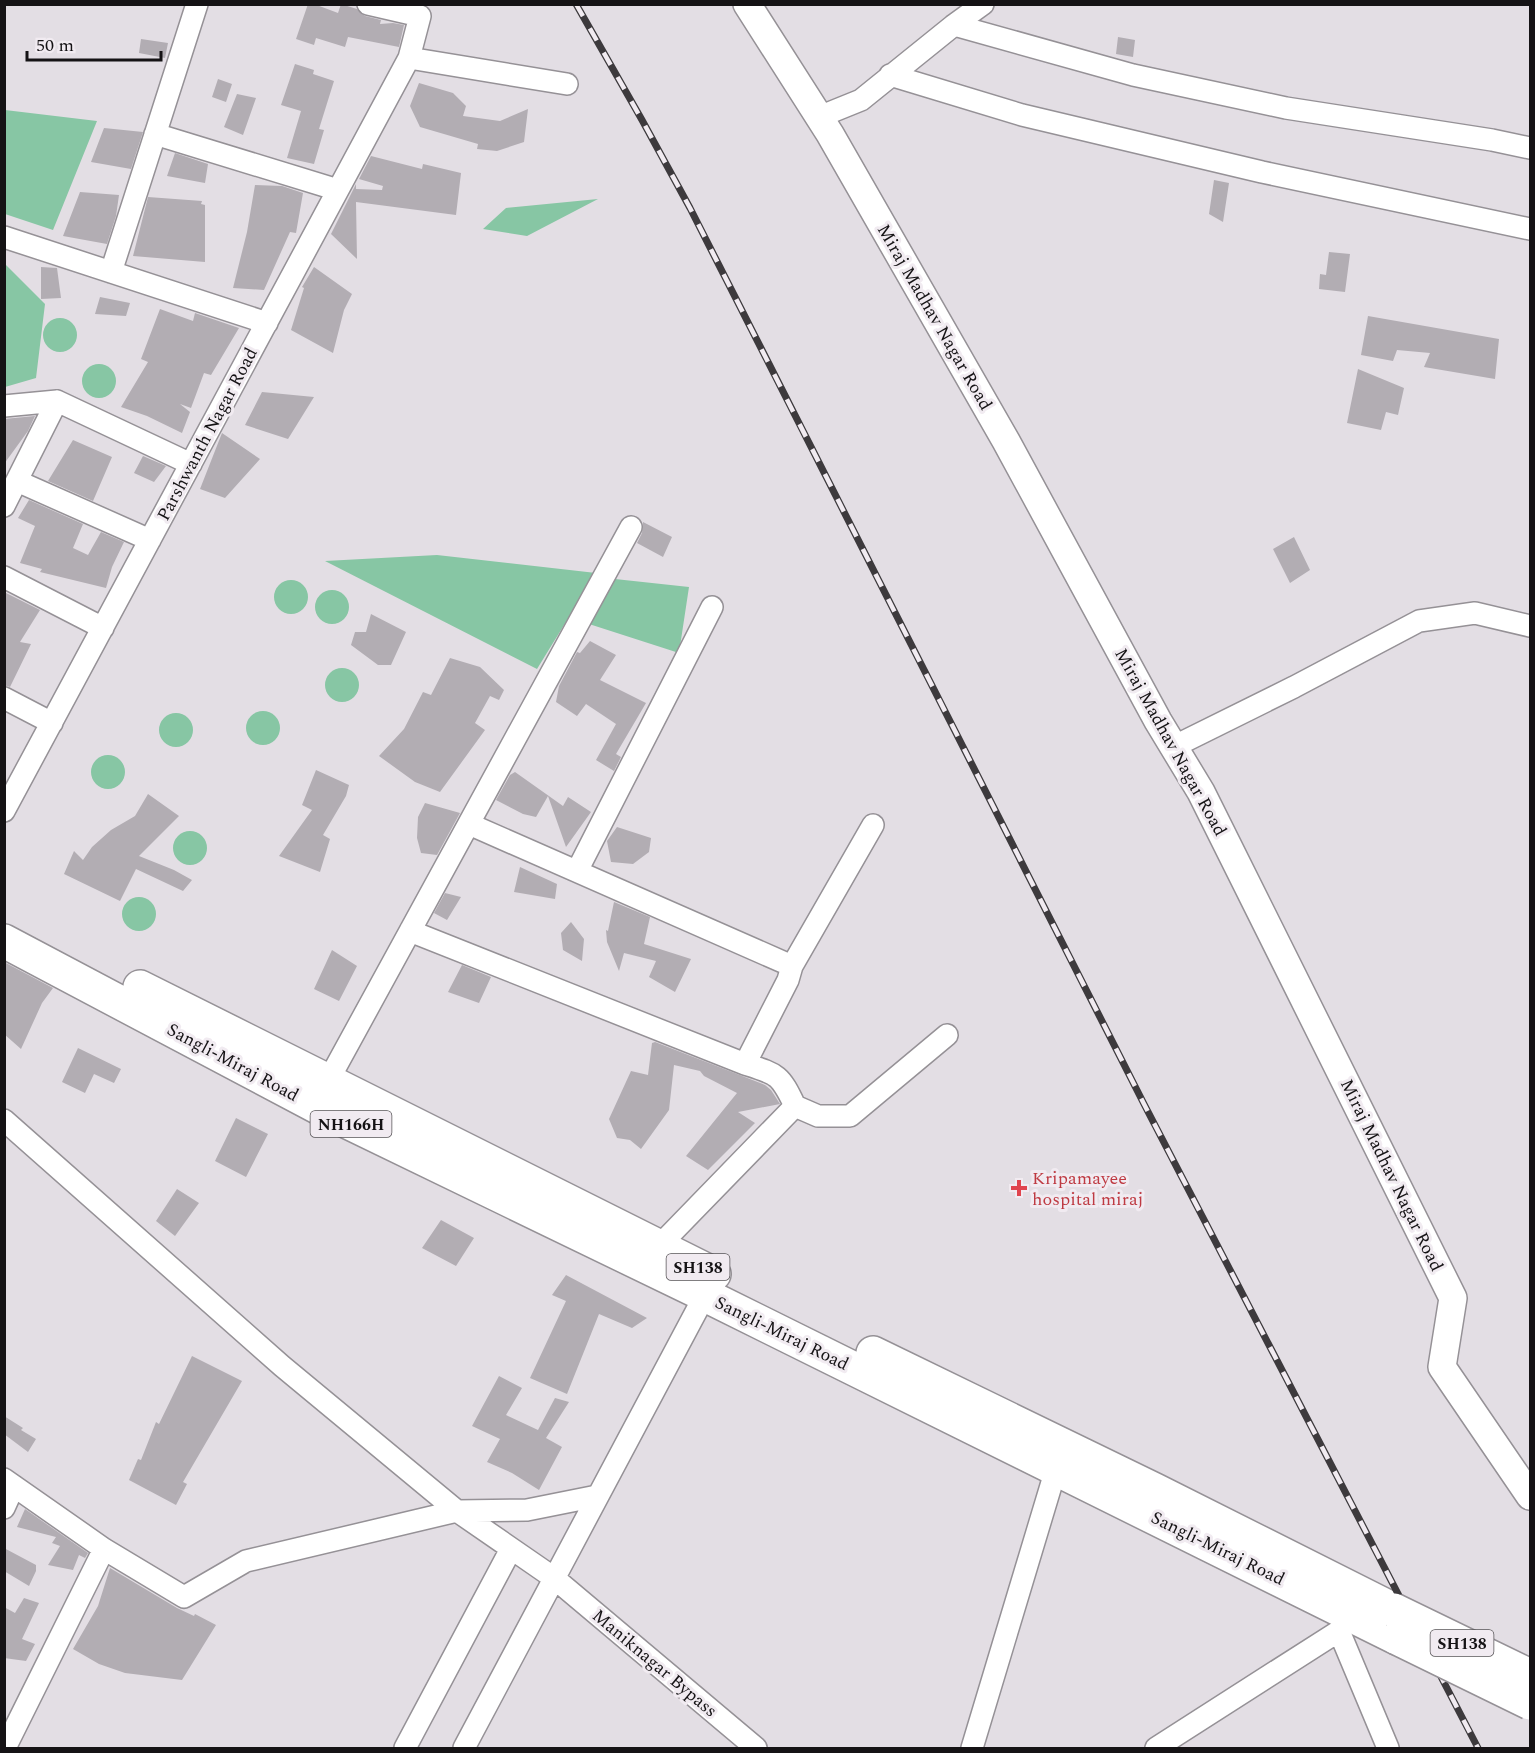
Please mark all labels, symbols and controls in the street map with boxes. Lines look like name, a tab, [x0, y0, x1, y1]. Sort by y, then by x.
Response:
scale bar	[27, 24, 160, 62]
text: 50 m	[36, 32, 74, 59]
street label: Miraj Madhav Nagar Road	[870, 219, 999, 415]
street label: Parshwanth Nagar Road	[150, 343, 265, 526]
street label: Miraj Madhav Nagar Road	[1108, 643, 1234, 841]
street label: Sangli-Miraj Road	[162, 1016, 304, 1109]
street label: Miraj Madhav Nagar Road	[1333, 1074, 1450, 1276]
road number: NH166H	[310, 1111, 392, 1137]
place label: Kripamayee hospital miraj	[1032, 1165, 1144, 1213]
marker: Kripamayee hospital miraj	[1010, 1179, 1028, 1197]
road number: SH138	[666, 1254, 730, 1280]
street label: Sangli-Miraj Road	[710, 1289, 853, 1378]
street label: Sangli-Miraj Road	[1146, 1504, 1289, 1593]
street label: Maniknagar Bypass	[586, 1603, 723, 1724]
road number: SH138	[1430, 1630, 1494, 1656]

